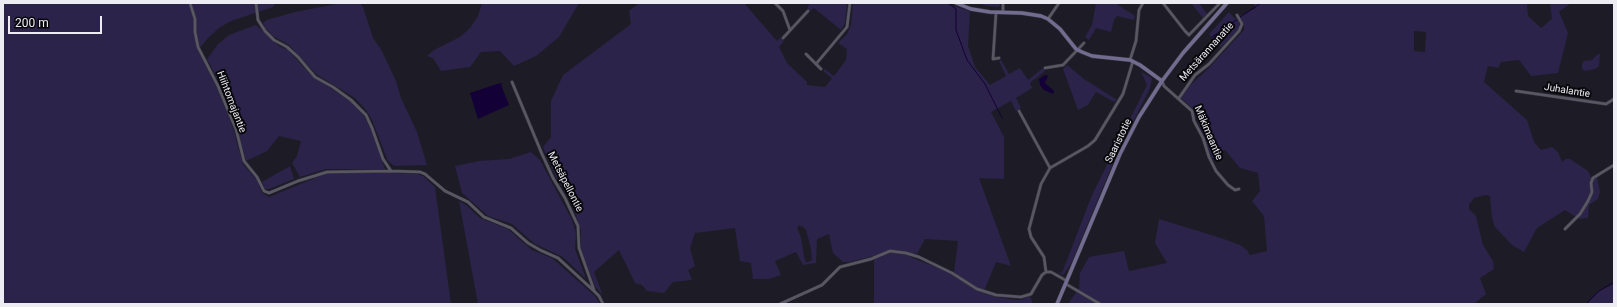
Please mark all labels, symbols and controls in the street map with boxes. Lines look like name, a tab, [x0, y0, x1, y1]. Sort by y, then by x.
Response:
scale bar	[10, 8, 104, 34]
text: 200 m	[15, 16, 49, 30]
street label: Metsärannanatie	[1177, 20, 1237, 84]
street label: Hiihtomajantie	[214, 70, 248, 134]
street label: Juhalantie	[1543, 81, 1591, 101]
street label: Mäkimaantie	[1191, 104, 1225, 162]
street label: Saaristotie	[1103, 117, 1135, 165]
street label: Metsäpellontie	[545, 150, 585, 214]

